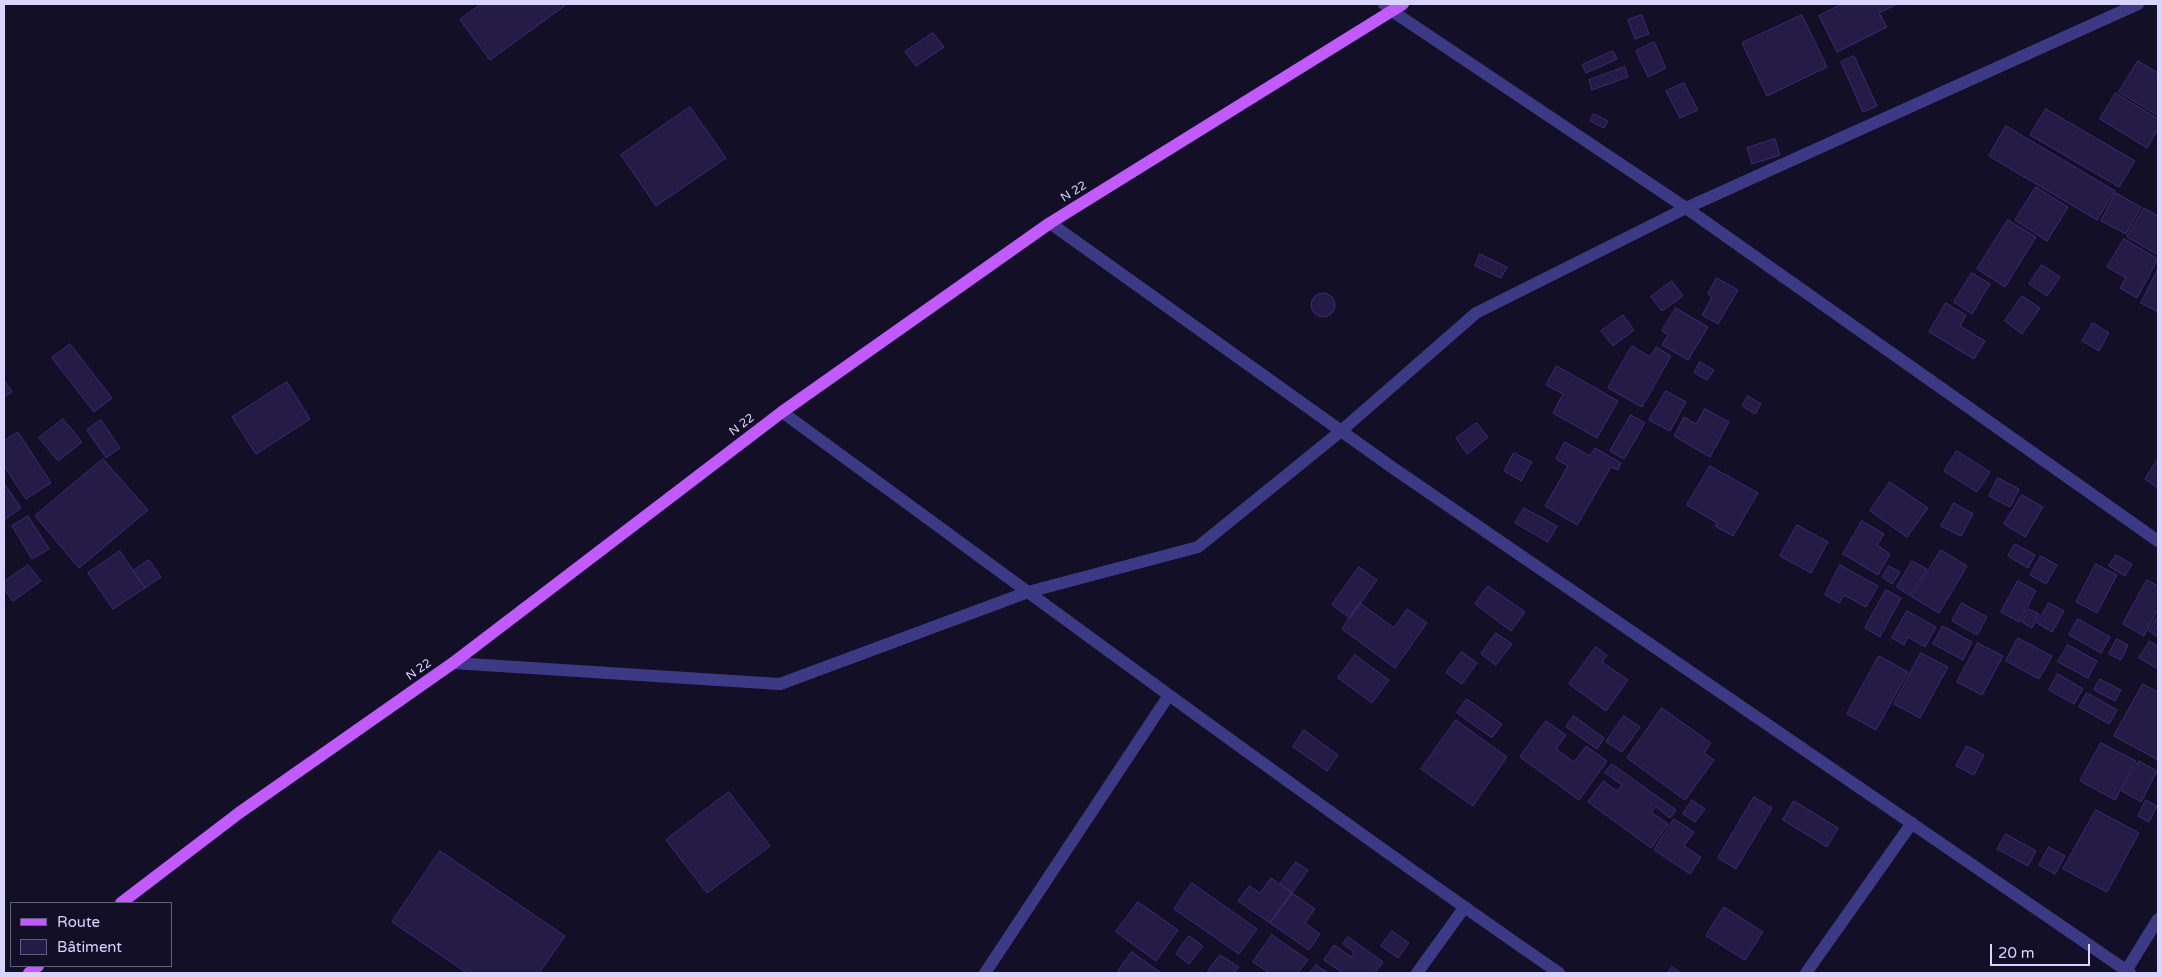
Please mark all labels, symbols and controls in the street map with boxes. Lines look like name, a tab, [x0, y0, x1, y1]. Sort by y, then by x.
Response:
street label: N 22	[1058, 179, 1090, 205]
street label: N 22	[727, 411, 757, 439]
street label: N 22	[403, 656, 435, 684]
legend	[10, 902, 172, 967]
text: Route	[57, 913, 100, 931]
scale bar	[1992, 934, 2092, 966]
text: Bâtiment	[57, 938, 122, 956]
text: 20 m	[1998, 944, 2035, 962]

